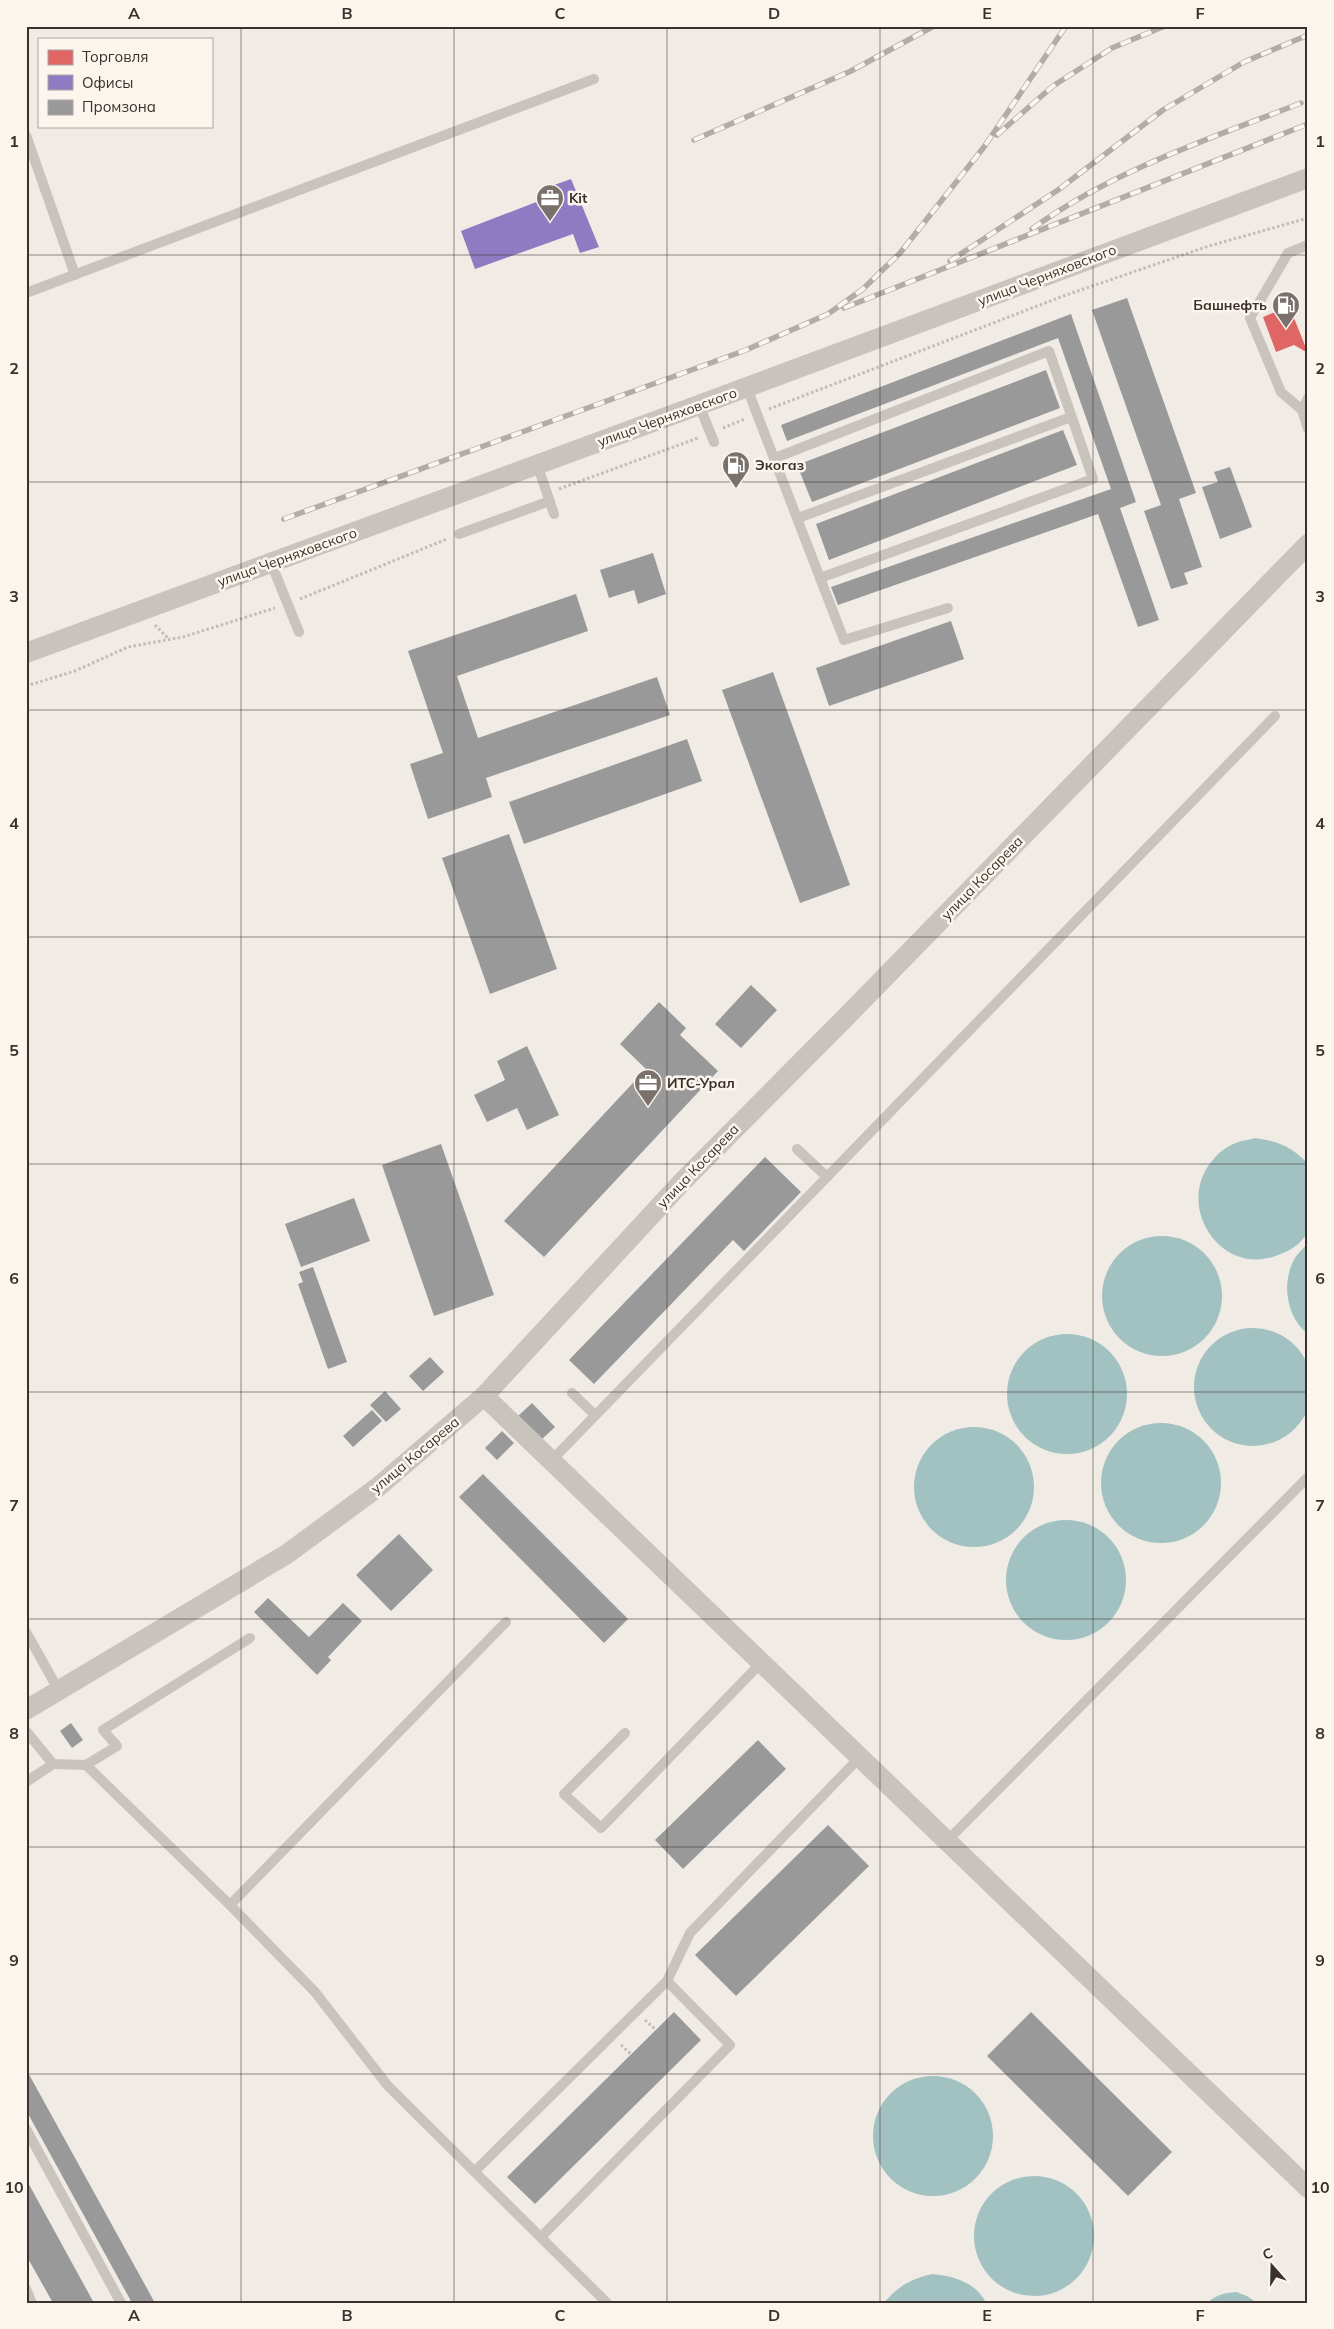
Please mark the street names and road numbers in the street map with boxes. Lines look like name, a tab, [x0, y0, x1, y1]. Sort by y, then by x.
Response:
street label: улица Черняховского	[975, 240, 1119, 310]
street label: улица Черняховского	[595, 383, 739, 451]
street label: улица Черняховского	[215, 523, 359, 591]
street label: улица Косарева	[937, 832, 1027, 924]
street label: улица Косарева	[653, 1120, 743, 1212]
street label: улица Косарева	[367, 1413, 463, 1497]

